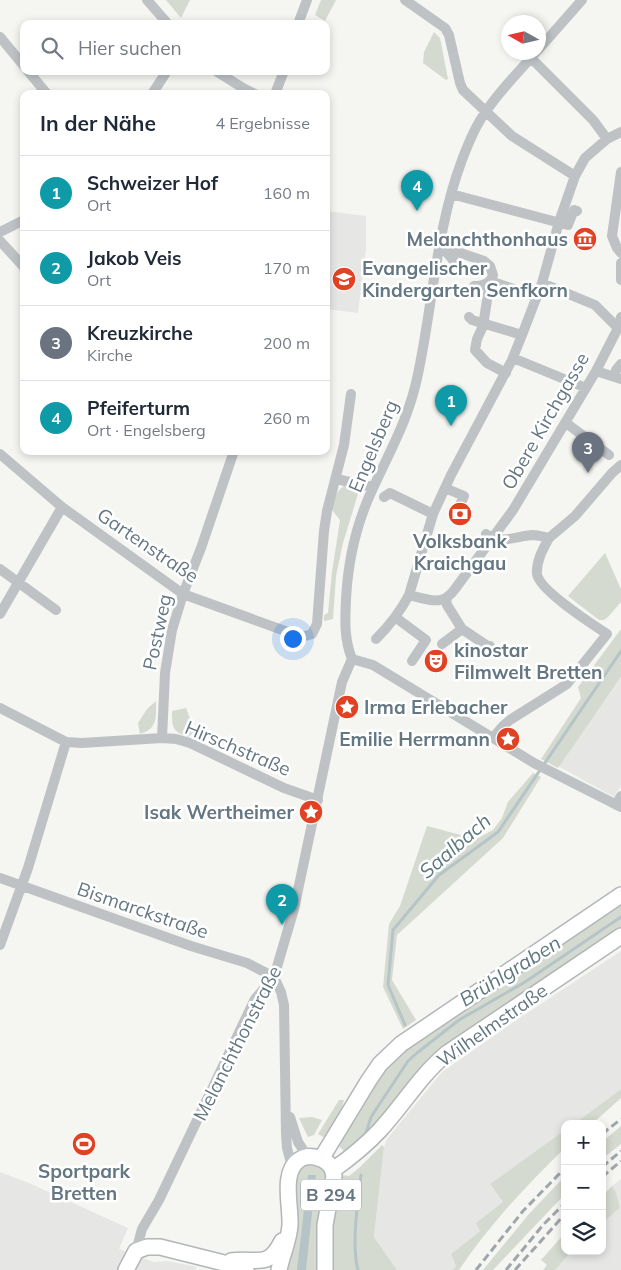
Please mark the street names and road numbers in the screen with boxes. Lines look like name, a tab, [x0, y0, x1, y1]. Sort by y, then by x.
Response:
street label: Obere Kirchgasse	[496, 348, 594, 494]
street label: Engelsberg	[343, 396, 403, 496]
street label: Gartenstraße	[93, 502, 203, 588]
street label: Postweg	[137, 592, 177, 672]
street label: Hirschstraße	[182, 715, 294, 781]
street label: Bismarckstraße	[74, 876, 212, 944]
street label: Melanchthonstraße	[188, 962, 286, 1124]
street label: Wilhelmstraße	[432, 978, 552, 1072]
road number: B 294	[301, 1180, 361, 1210]

